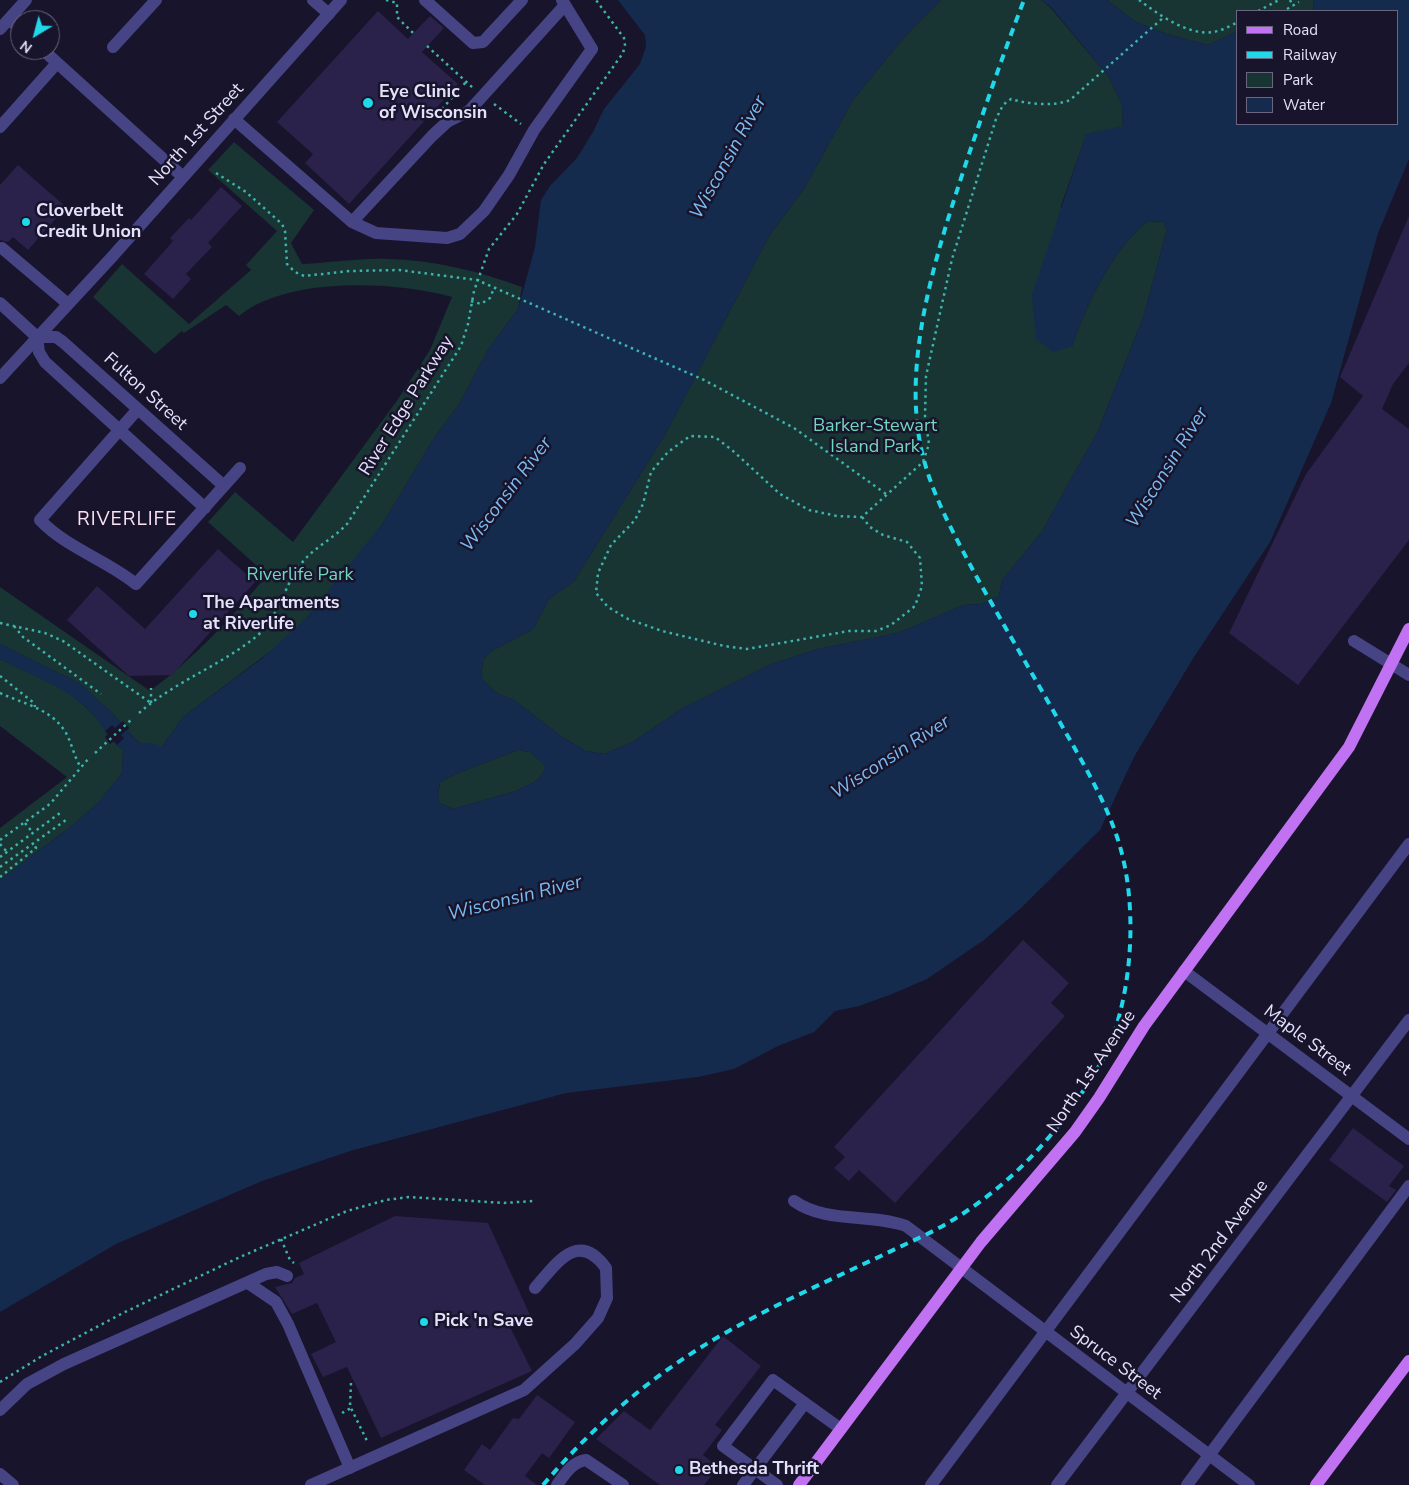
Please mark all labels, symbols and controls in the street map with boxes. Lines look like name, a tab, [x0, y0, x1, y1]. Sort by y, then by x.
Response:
north arrow	[10, 10, 60, 60]
legend	[1236, 10, 1399, 125]
text: Road	[1283, 20, 1318, 40]
text: N	[16, 36, 36, 57]
text: Railway	[1283, 45, 1337, 65]
text: Park	[1283, 70, 1313, 90]
street label: North 1st Street	[145, 79, 249, 191]
place label: Eye Clinic of Wisconsin	[379, 82, 487, 125]
water label: Wisconsin River	[686, 92, 772, 224]
text: Water	[1283, 95, 1325, 115]
marker: Eye Clinic of Wisconsin	[361, 96, 375, 110]
place label: Cloverbelt Credit Union	[36, 201, 141, 243]
marker: Cloverbelt Credit Union	[20, 216, 32, 228]
street label: River Edge Parkway	[355, 332, 459, 480]
street label: Fulton Street	[99, 349, 191, 435]
water label: Wisconsin River	[1122, 404, 1214, 532]
park label: Barker-Stewart Island Park	[813, 416, 937, 458]
water label: Wisconsin River	[457, 433, 557, 557]
district label: RIVERLIFE	[76, 509, 178, 531]
park label: Riverlife Park	[247, 565, 353, 587]
place label: The Apartments at Riverlife	[203, 593, 340, 636]
marker: The Apartments at Riverlife	[187, 608, 199, 620]
water label: Wisconsin River	[827, 711, 955, 805]
water label: Wisconsin River	[446, 871, 584, 927]
street label: Maple Street	[1259, 1001, 1355, 1081]
street label: North 1st Avenue	[1043, 1007, 1141, 1137]
street label: North 2nd Avenue	[1167, 1176, 1273, 1308]
place label: Pick 'n Save	[434, 1311, 533, 1333]
marker: Pick 'n Save	[418, 1316, 430, 1328]
street label: Spruce Street	[1065, 1321, 1165, 1405]
place label: Bethesda Thrift	[689, 1459, 819, 1481]
marker: Bethesda Thrift	[673, 1464, 685, 1476]

